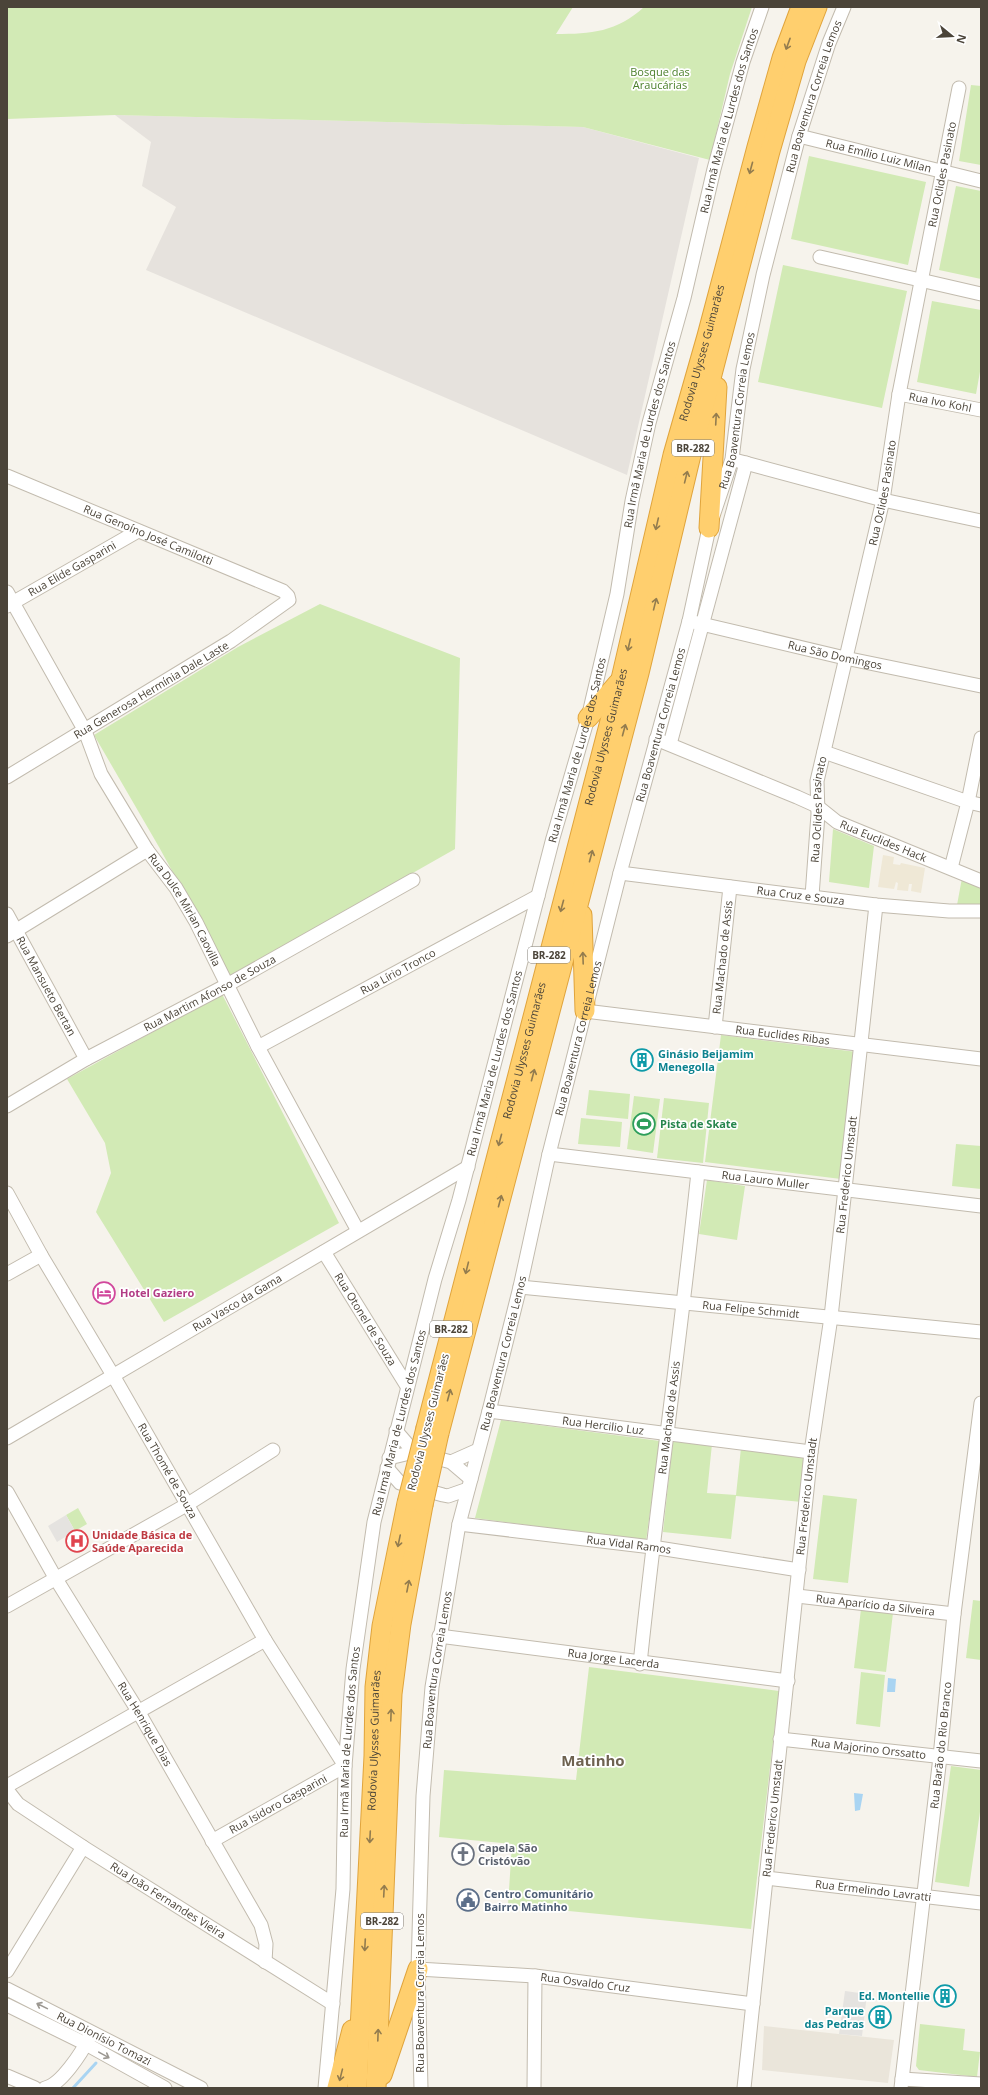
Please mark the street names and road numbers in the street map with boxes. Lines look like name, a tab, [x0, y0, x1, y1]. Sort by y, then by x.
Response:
street label: Rua Boaventura Correia Lemos	[782, 18, 845, 174]
street label: Rua Irmã Maria de Lurdes dos Santos	[696, 26, 761, 215]
street label: Rua Oclides Pasinato	[924, 120, 959, 228]
street label: Rua Emílio Luiz Milan	[824, 135, 933, 175]
street label: Rodovia Ulysses Guimarães	[675, 283, 727, 423]
street label: Rua Boaventura Correia Lemos	[715, 331, 758, 491]
street label: Rua Irmã Maria de Lurdes dos Santos	[620, 339, 679, 529]
street label: Rua Ivo Kohl	[908, 388, 973, 415]
street label: Rua Oclides Pasinato	[865, 438, 899, 547]
road number: BR-282	[672, 440, 714, 456]
street label: Rua Genoíno José Camilotti	[81, 501, 215, 568]
street label: Rua Elide Gasparini	[25, 537, 119, 599]
street label: Rua Generosa Hermínia Dale Laste	[70, 637, 231, 742]
street label: Rua São Domingos	[786, 637, 884, 672]
street label: Rua Boaventura Correia Lemos	[632, 646, 688, 804]
street label: Rua Irmã Maria de Lurdes dos Santos	[544, 656, 609, 844]
street label: Rodovia Ulysses Guimarães	[580, 667, 630, 807]
street label: Rua Oclides Pasinato	[806, 754, 830, 863]
street label: Rua Euclides Hack	[838, 816, 929, 865]
street label: Rua Dulce Mirian Caovilla	[145, 850, 225, 969]
street label: Rua Cruz e Souza	[756, 882, 845, 908]
street label: Rua Machado de Assis	[708, 900, 736, 1015]
street label: Rua Mansueto Bertan	[13, 933, 80, 1038]
street label: Rua Lírio Tronco	[357, 944, 438, 998]
road number: BR-282	[528, 947, 570, 963]
street label: Rua Martim Afonso de Souza	[141, 951, 278, 1035]
street label: Rua Boaventura Correia Lemos	[551, 959, 605, 1117]
street label: Rua Irmã Maria de Lurdes dos Santos	[463, 969, 525, 1158]
street label: Rodovia Ulysses Guimarães	[499, 980, 549, 1121]
street label: Rua Euclides Ribas	[735, 1021, 831, 1048]
street label: Rua Frederico Umstadt	[832, 1115, 860, 1234]
street label: Rua Lauro Muller	[721, 1167, 811, 1192]
street label: Rua Vasco da Gama	[189, 1270, 284, 1334]
street label: Rua Otonel de Souza	[332, 1270, 400, 1368]
street label: Rua Boaventura Correia Lemos	[476, 1274, 529, 1432]
street label: Rua Felipe Schmidt	[702, 1297, 800, 1321]
road number: BR-282	[430, 1321, 472, 1337]
street label: Rua Irmã Maria de Lurdes dos Santos	[368, 1328, 429, 1517]
street label: Rodovia Ulysses Guimarães	[403, 1352, 452, 1492]
street label: Rua Machado de Assis	[654, 1360, 683, 1475]
street label: Rua Hercilio Luz	[561, 1412, 645, 1438]
street label: Rua Thomé de Souza	[135, 1420, 202, 1521]
street label: Rua Frederico Umstadt	[792, 1436, 820, 1556]
street label: Rua Vidal Ramos	[586, 1531, 672, 1557]
street label: Rua Boaventura Correia Lemos	[419, 1590, 455, 1750]
street label: Rua Aparício da Silveira	[815, 1590, 936, 1619]
street label: Rua Irmã Maria de Lurdes dos Santos	[336, 1645, 363, 1838]
street label: Rua Jorge Lacerda	[567, 1645, 660, 1671]
street label: Rodovia Ulysses Guimarães	[363, 1669, 384, 1811]
street label: Rua Henrique Dias	[115, 1679, 176, 1769]
street label: Rua Barão do Rio Branco	[926, 1681, 954, 1810]
street label: Rua Majorino Orssatto	[810, 1734, 927, 1762]
street label: Rua Frederico Umstadt	[758, 1759, 786, 1878]
street label: Rua Isidoro Gasparini	[226, 1770, 329, 1837]
street label: Rua João Fernandes Vieira	[108, 1858, 229, 1942]
street label: Rua Ermelindo Lavratti	[815, 1876, 932, 1904]
road number: BR-282	[361, 1913, 403, 1929]
street label: Rua Boaventura Correia Lemos	[412, 1913, 427, 2073]
street label: Rua Osvaldo Cruz	[540, 1969, 631, 1995]
street label: Rua Dionísio Tomazi	[55, 2008, 154, 2068]

